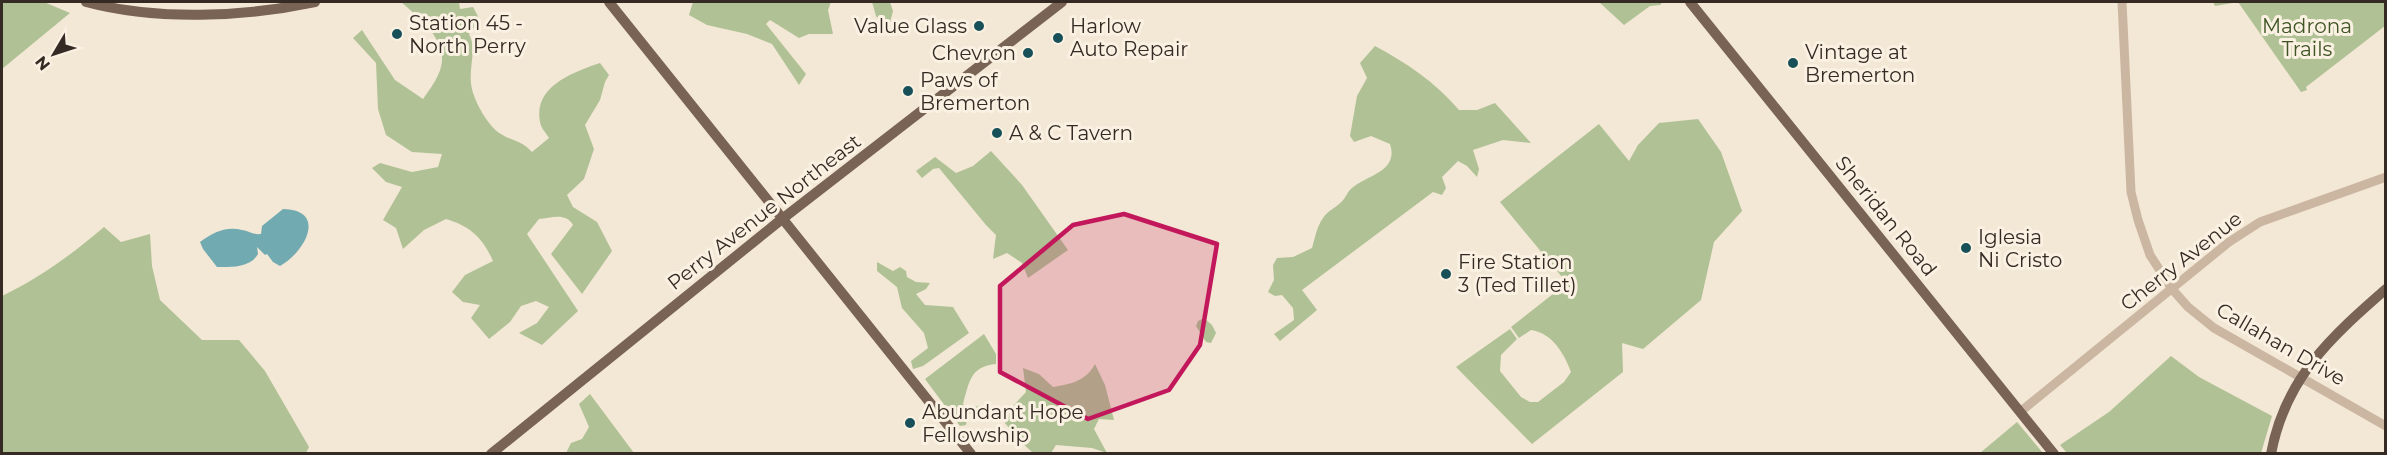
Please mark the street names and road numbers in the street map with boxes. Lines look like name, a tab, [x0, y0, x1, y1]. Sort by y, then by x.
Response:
street label: Perry Avenue Northeast	[662, 129, 866, 295]
street label: Sheridan Road	[1830, 151, 1942, 281]
street label: Cherry Avenue	[2116, 206, 2246, 316]
street label: Callahan Drive	[2212, 297, 2350, 391]

